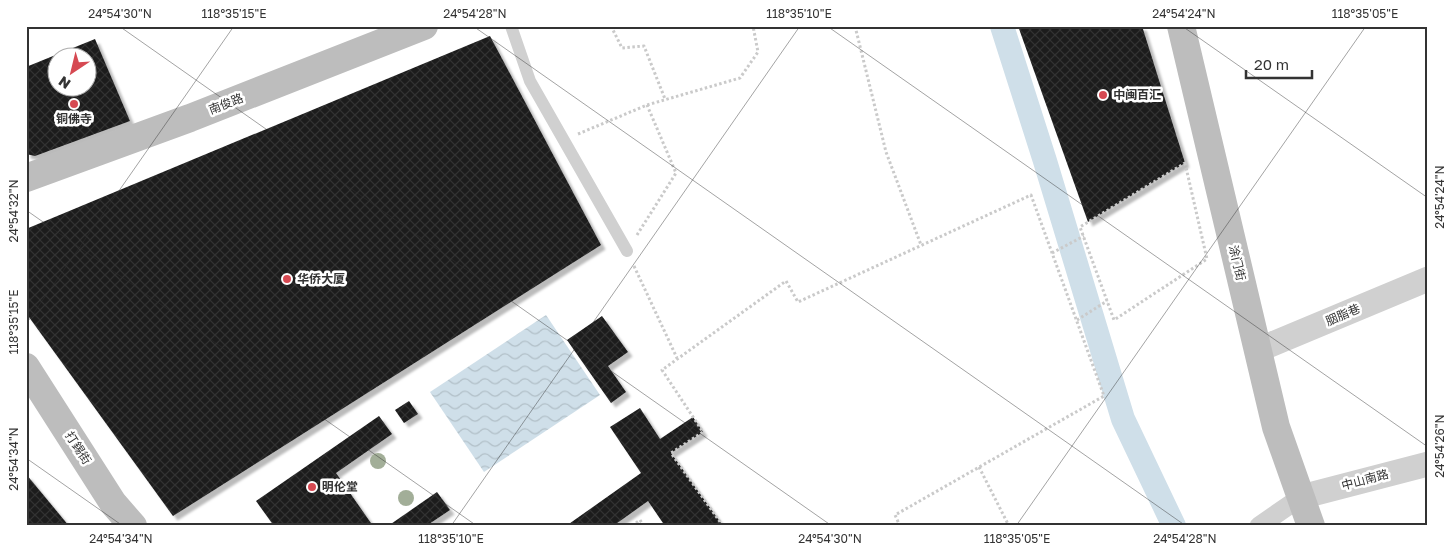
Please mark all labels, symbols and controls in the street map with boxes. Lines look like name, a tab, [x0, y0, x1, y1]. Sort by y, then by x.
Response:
text: 24°54'30"N	[88, 6, 152, 21]
text: 118°35'15"E	[201, 6, 267, 21]
text: 24°54'28"N	[443, 6, 507, 21]
text: 118°35'10"E	[766, 6, 832, 21]
text: 24°54'24"N	[1152, 6, 1216, 21]
text: 118°35'05"E	[1332, 6, 1398, 21]
north arrow	[48, 48, 98, 98]
scale bar	[1246, 48, 1313, 80]
text: 20 m	[1254, 55, 1289, 73]
text: N	[55, 73, 73, 93]
place label: 中闽百汇	[1113, 87, 1161, 102]
marker: 中闽百汇	[1097, 89, 1109, 101]
street label: 南俊路	[206, 90, 245, 117]
marker: 铜佛寺	[68, 98, 80, 110]
place label: 铜佛寺	[56, 111, 92, 126]
text: 24°54'24"N	[1432, 165, 1447, 229]
text: 24°54'32"N	[6, 179, 21, 243]
street label: 涂门街	[1226, 244, 1249, 282]
place label: 华侨大厦	[297, 271, 345, 286]
marker: 华侨大厦	[281, 273, 293, 285]
text: 118°35'15"E	[6, 289, 21, 355]
street label: 胭脂巷	[1323, 301, 1362, 328]
text: 24°54'26"N	[1432, 414, 1447, 478]
text: 24°54'34"N	[6, 427, 21, 491]
street label: 打錫街	[62, 429, 95, 467]
street label: 中山南路	[1340, 466, 1390, 493]
place label: 明伦堂	[322, 479, 358, 494]
marker: 明伦堂	[306, 481, 318, 493]
text: 24°54'34"N	[89, 531, 153, 546]
text: 118°35'10"E	[418, 531, 484, 546]
text: 24°54'30"N	[798, 531, 862, 546]
text: 118°35'05"E	[984, 531, 1050, 546]
text: 24°54'28"N	[1153, 531, 1217, 546]

